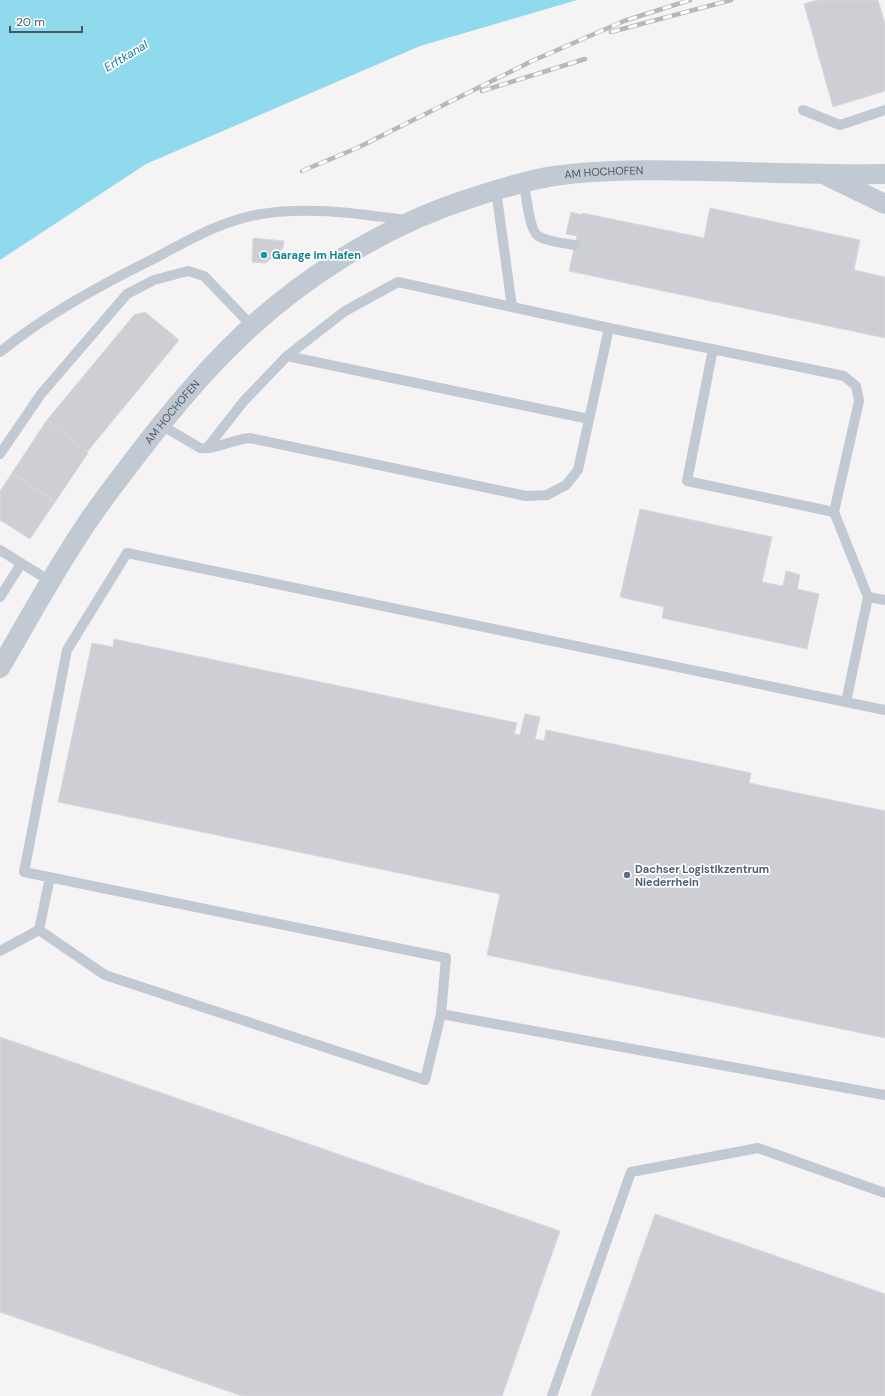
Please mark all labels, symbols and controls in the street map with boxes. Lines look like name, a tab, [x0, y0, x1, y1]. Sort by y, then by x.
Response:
scale bar	[10, 8, 82, 34]
text: 20 m	[16, 14, 45, 30]
water label: Erftkanal	[101, 37, 151, 75]
street label: AM HOCHOFEN	[564, 163, 643, 182]
place label: Garage im Hafen	[272, 248, 361, 262]
marker: Garage im Hafen	[259, 250, 269, 260]
street label: AM HOCHOFEN	[141, 377, 203, 447]
place label: Dachser Logistikzentrum Niederrhein	[635, 862, 769, 889]
marker: Dachser Logistikzentrum Niederrhein	[622, 870, 632, 880]

